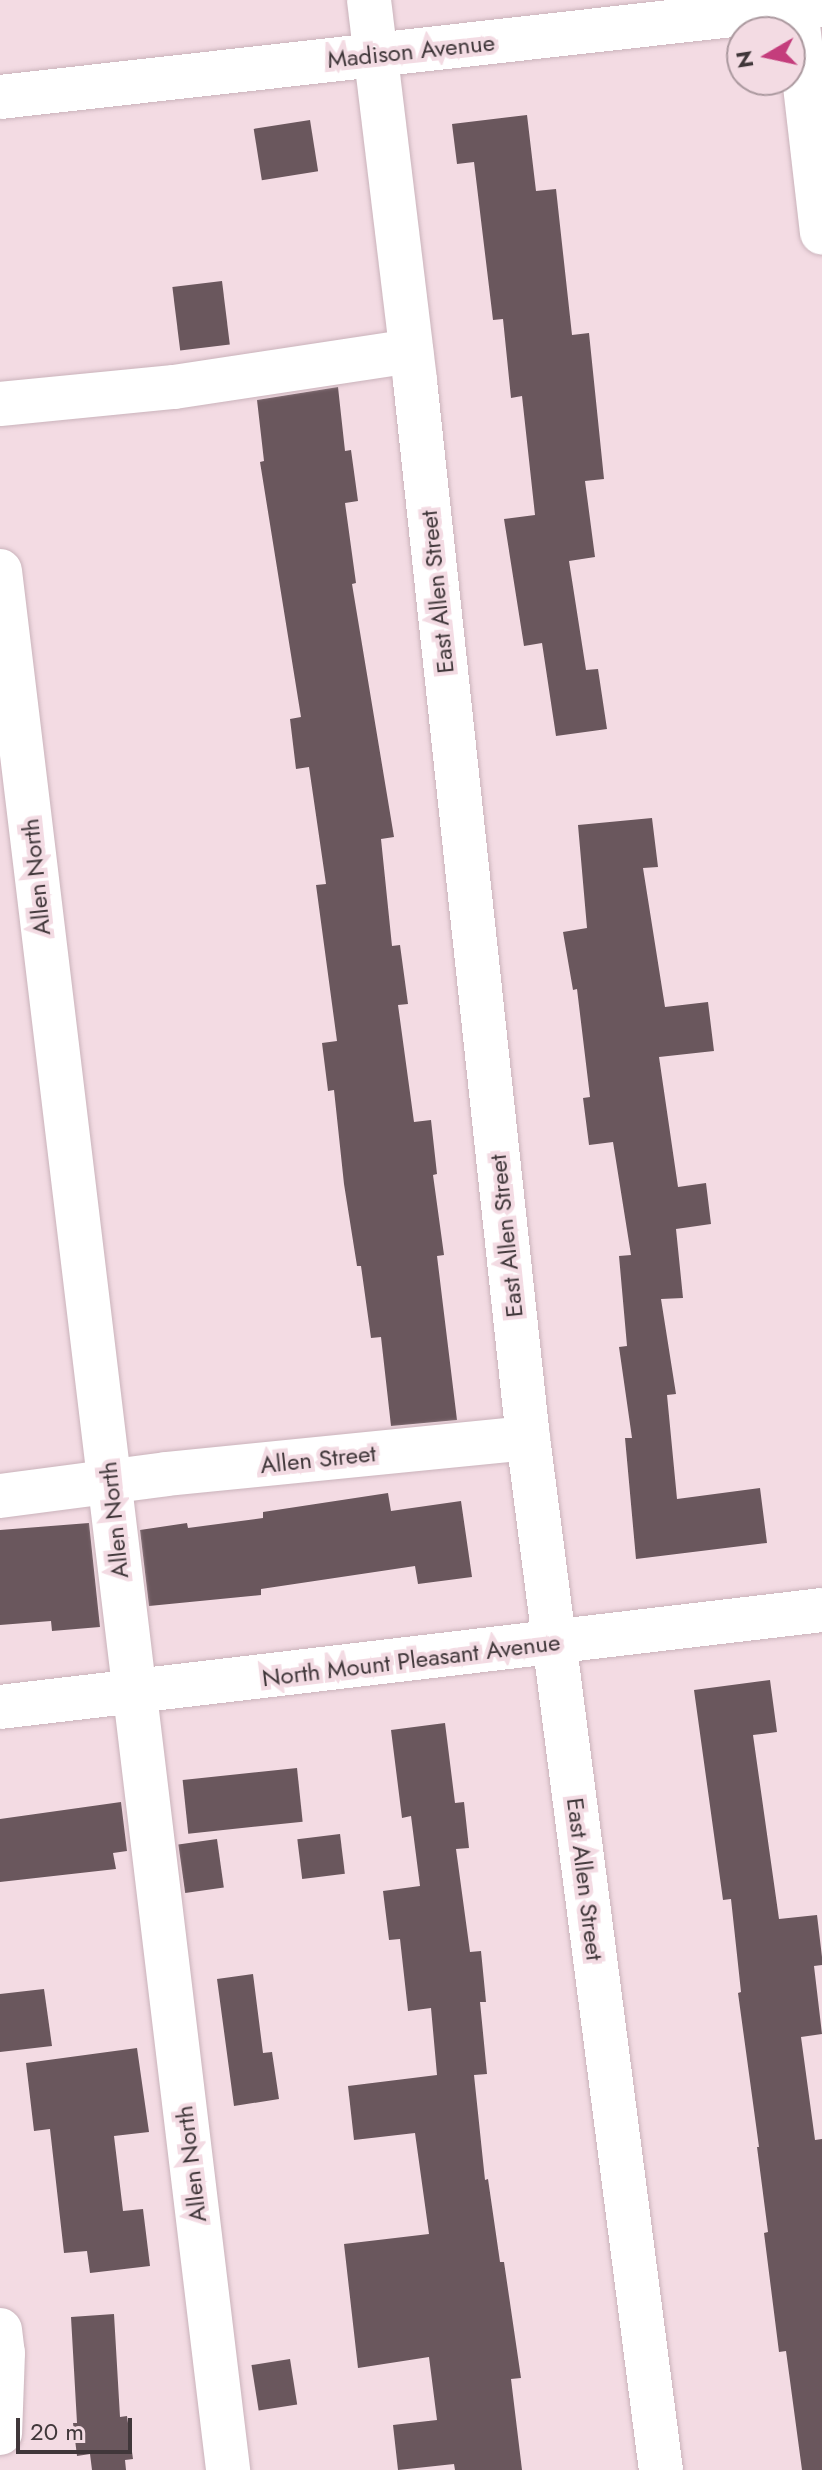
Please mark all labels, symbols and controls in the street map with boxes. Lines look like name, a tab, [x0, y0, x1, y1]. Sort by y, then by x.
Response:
north arrow	[726, 16, 806, 96]
street label: Madison Avenue	[326, 28, 496, 74]
text: N	[727, 48, 761, 71]
street label: East Allen Street	[414, 509, 460, 675]
street label: Allen North	[16, 817, 56, 937]
street label: East Allen Street	[483, 1153, 529, 1319]
street label: Allen Street	[259, 1439, 377, 1479]
street label: Allen North	[94, 1460, 134, 1580]
street label: North Mount Pleasant Avenue	[260, 1627, 562, 1693]
street label: East Allen Street	[561, 1796, 609, 1962]
street label: Allen North	[170, 2104, 212, 2224]
scale bar	[20, 2402, 136, 2452]
text: 20 m	[30, 2414, 84, 2449]

